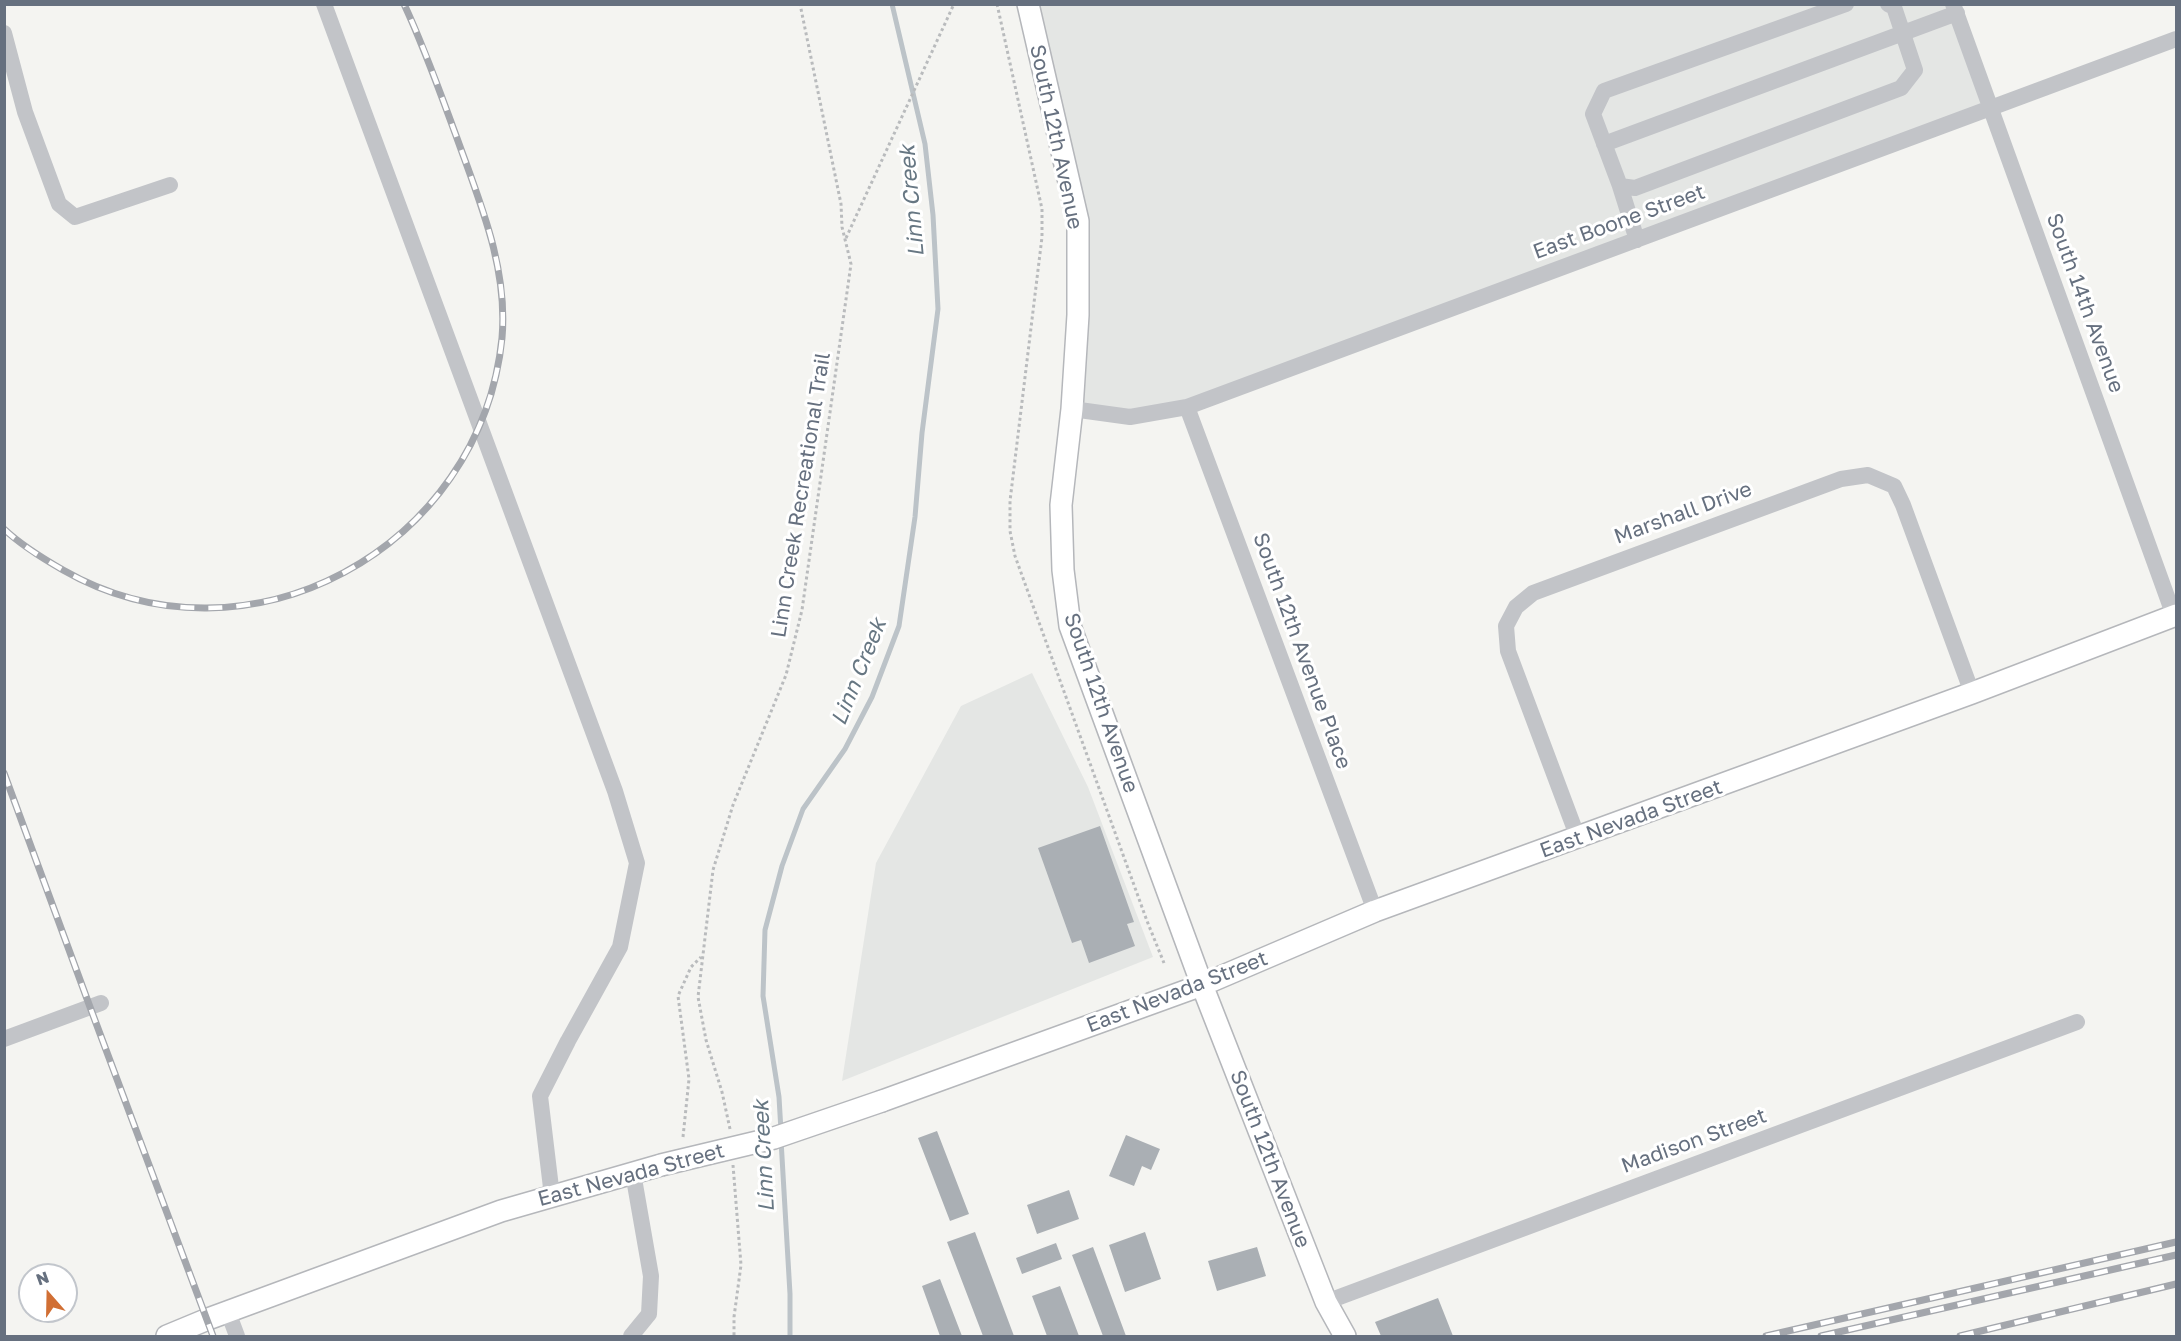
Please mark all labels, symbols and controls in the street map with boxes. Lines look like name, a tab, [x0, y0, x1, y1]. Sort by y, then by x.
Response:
street label: South 12th Avenue	[1024, 42, 1088, 232]
water label: Linn Creek	[894, 144, 930, 258]
street label: East Boone Street	[1530, 179, 1708, 265]
street label: South 14th Avenue	[2041, 210, 2129, 396]
street label: Linn Creek Recreational Trail	[766, 350, 836, 640]
street label: Marshall Drive	[1611, 476, 1755, 550]
street label: South 12th Avenue Place	[1247, 529, 1357, 773]
street label: South 12th Avenue	[1058, 610, 1144, 796]
water label: Linn Creek	[826, 615, 892, 729]
street label: East Nevada Street	[1536, 774, 1726, 864]
street label: East Nevada Street	[1083, 946, 1271, 1038]
street label: South 12th Avenue	[1224, 1067, 1316, 1251]
water label: Linn Creek	[748, 1099, 780, 1213]
street label: Madison Street	[1618, 1103, 1770, 1179]
street label: East Nevada Street	[535, 1138, 727, 1212]
north arrow	[18, 1263, 78, 1323]
text: N	[33, 1266, 52, 1289]

